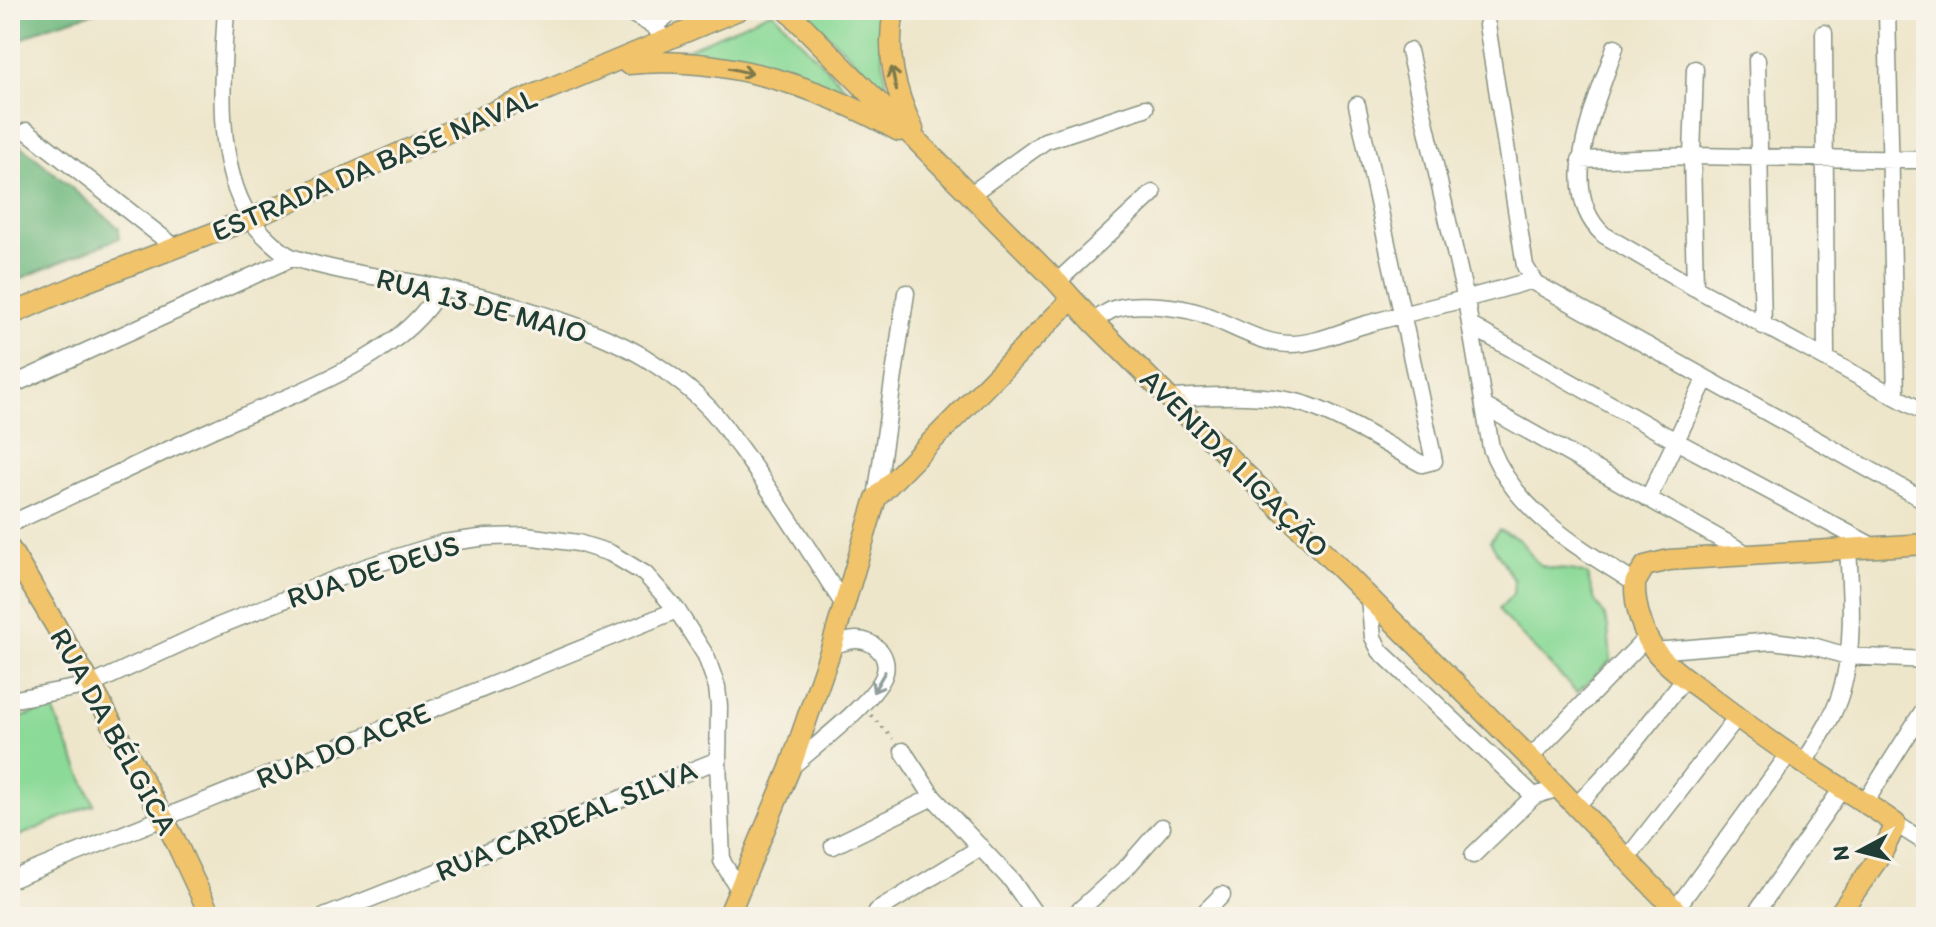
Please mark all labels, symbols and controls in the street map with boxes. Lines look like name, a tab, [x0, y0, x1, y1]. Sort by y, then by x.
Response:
one-way arrow	[727, 64, 753, 79]
one-way arrow	[886, 66, 901, 92]
street label: ESTRADA DA BASE NAVAL	[206, 79, 542, 249]
street label: RUA 13 DE MAIO	[372, 259, 592, 351]
street label: AVENIDA LIGAÇÃO	[1133, 361, 1337, 565]
street label: RUA DE DEUS	[282, 526, 464, 616]
street label: RUA DA BÉLGICA	[42, 621, 186, 841]
one-way arrow	[870, 670, 886, 693]
street label: RUA DO ACRE	[250, 693, 436, 797]
street label: RUA CARDEAL SILVA	[430, 751, 702, 889]
north arrow	[1820, 811, 1900, 891]
text: N	[1826, 844, 1855, 862]

